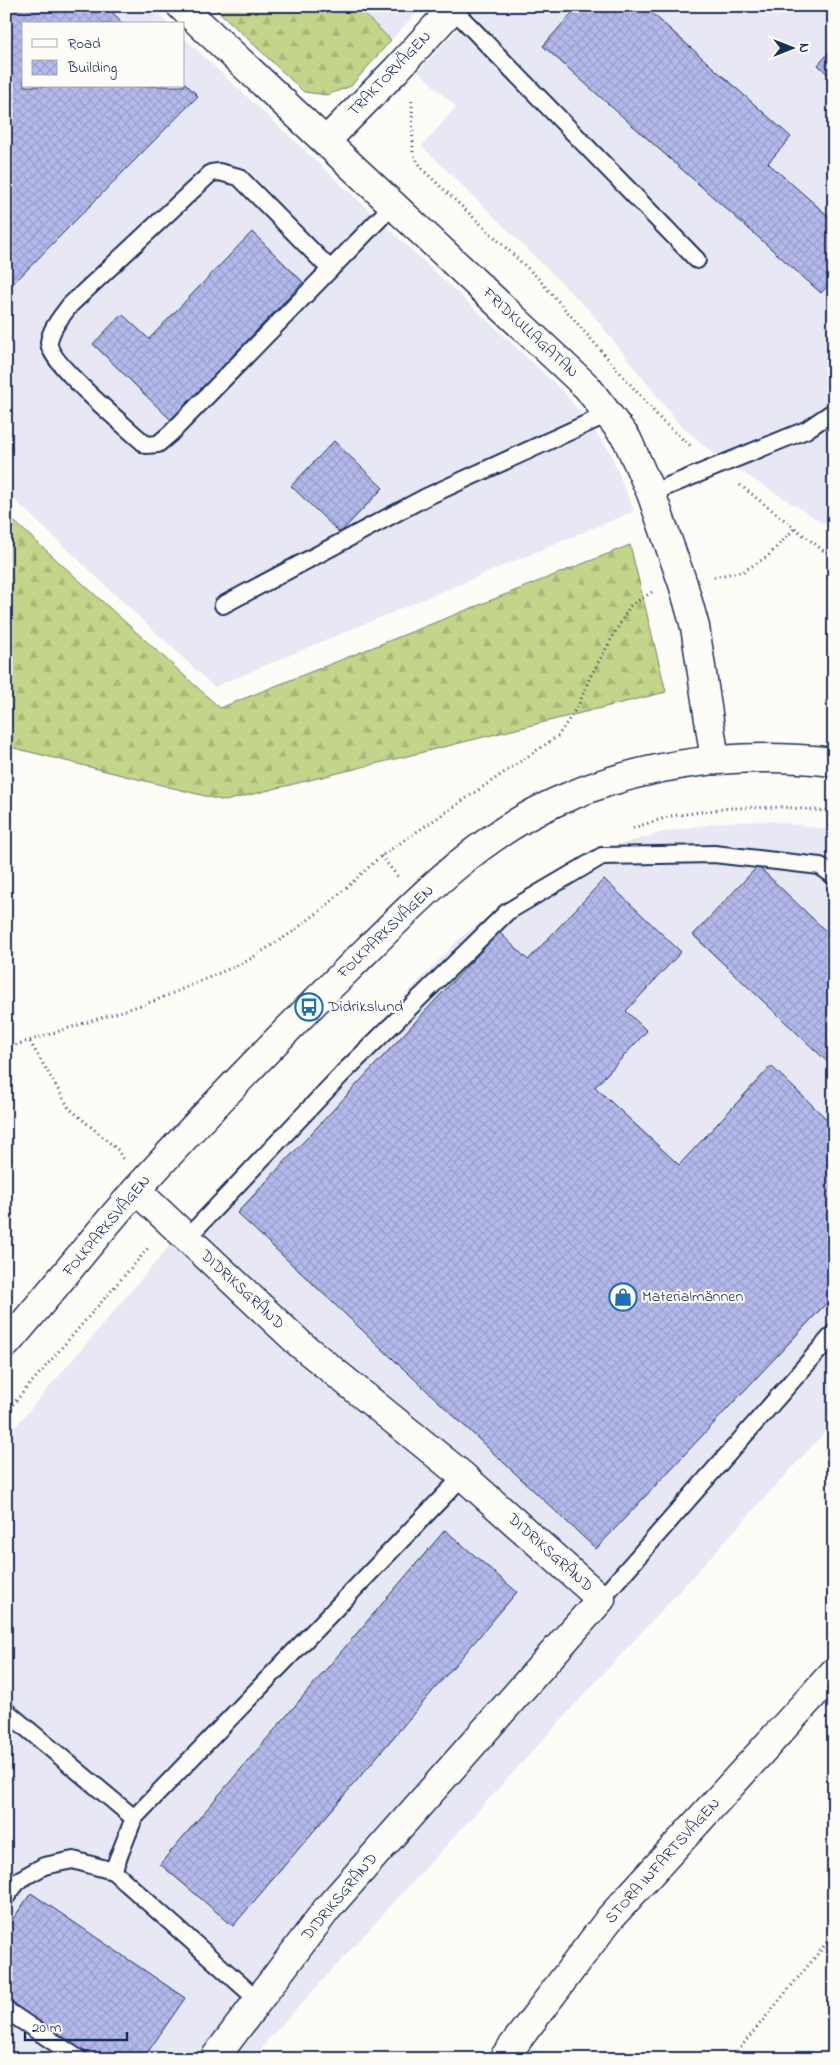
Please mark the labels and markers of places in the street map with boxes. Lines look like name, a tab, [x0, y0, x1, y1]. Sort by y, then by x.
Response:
bus stop icon: Didrikslund	[294, 992, 324, 1022]
place label: Didrikslund	[327, 995, 403, 1019]
shop icon: Materialmännen	[608, 1282, 638, 1312]
place label: Materialmännen	[642, 1285, 744, 1309]

